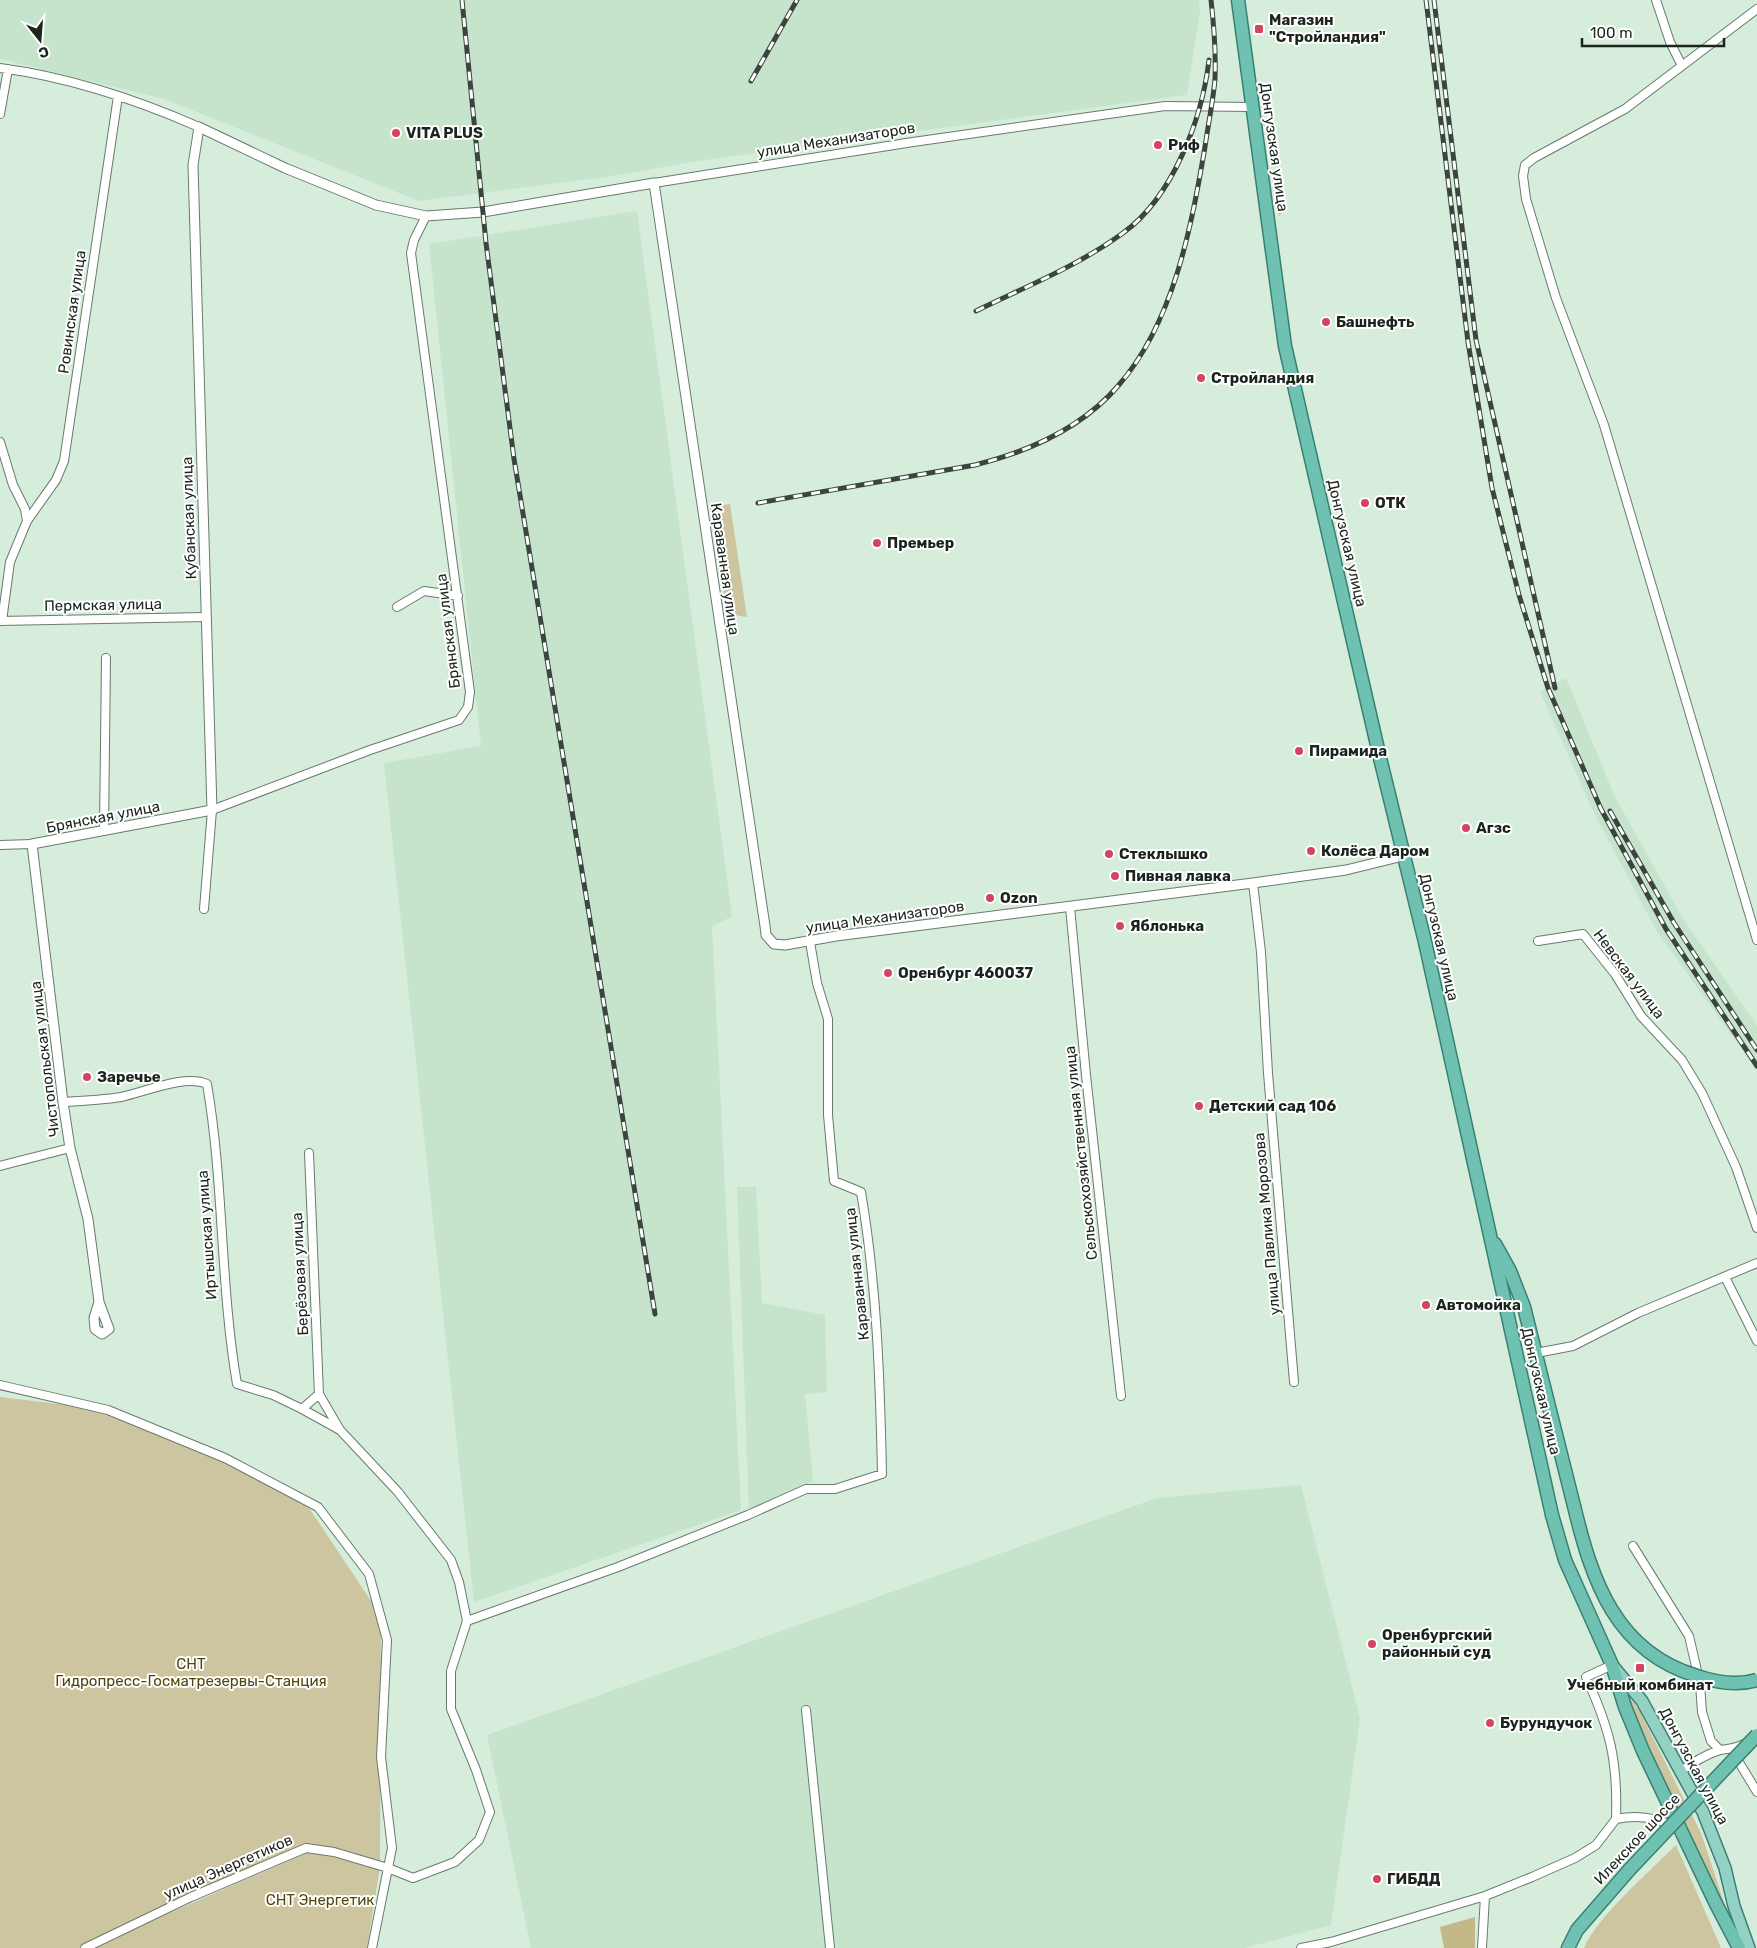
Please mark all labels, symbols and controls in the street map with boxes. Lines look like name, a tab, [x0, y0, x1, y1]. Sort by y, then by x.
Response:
place label: Магазин "Стройландия"	[1269, 11, 1386, 46]
north arrow	[15, 15, 65, 65]
scale bar	[1582, 15, 1724, 47]
marker: Магазин "Стройландия"	[1253, 23, 1265, 35]
text: 100 m	[1590, 24, 1632, 42]
text: С	[36, 42, 51, 62]
street label: Донгузская улица	[1256, 81, 1292, 213]
street label: улица Механизаторов	[756, 119, 916, 161]
place label: VITA PLUS	[406, 124, 483, 142]
marker: VITA PLUS	[390, 127, 402, 139]
place label: Риф	[1168, 136, 1200, 154]
marker: Риф	[1152, 139, 1164, 151]
street label: Ровинская улица	[54, 249, 90, 375]
place label: Башнефть	[1336, 313, 1415, 331]
marker: Башнефть	[1320, 316, 1332, 328]
place label: Стройландия	[1211, 369, 1314, 387]
marker: Стройландия	[1195, 372, 1207, 384]
street label: Кубанская улица	[178, 456, 200, 580]
street label: Донгузская улица	[1324, 477, 1370, 609]
place label: ОТК	[1375, 494, 1406, 512]
marker: ОТК	[1359, 497, 1371, 509]
street label: Караванная улица	[707, 502, 743, 636]
place label: Премьер	[887, 534, 954, 552]
marker: Премьер	[871, 537, 883, 549]
street label: Брянская улица	[432, 573, 464, 689]
street label: Пермская улица	[44, 595, 162, 615]
place label: Пирамида	[1309, 742, 1387, 760]
marker: Пирамида	[1293, 745, 1305, 757]
street label: Брянская улица	[45, 797, 161, 837]
place label: Агзс	[1476, 819, 1511, 837]
marker: Агзс	[1460, 822, 1472, 834]
place label: Колёса Даром	[1321, 842, 1429, 860]
place label: Стеклышко	[1119, 845, 1208, 863]
marker: Колёса Даром	[1305, 845, 1317, 857]
marker: Стеклышко	[1103, 848, 1115, 860]
place label: Пивная лавка	[1125, 867, 1231, 885]
marker: Пивная лавка	[1109, 870, 1121, 882]
street label: Донгузская улица	[1416, 871, 1462, 1003]
place label: Ozon	[1000, 889, 1038, 907]
marker: Ozon	[984, 892, 996, 904]
street label: улица Механизаторов	[805, 897, 965, 937]
place label: Яблонька	[1130, 917, 1204, 935]
marker: Яблонька	[1114, 920, 1126, 932]
street label: Невская улица	[1590, 926, 1668, 1022]
place label: Оренбург 460037	[898, 964, 1034, 982]
marker: Оренбург 460037	[882, 967, 894, 979]
street label: Чистопольская улица	[27, 980, 63, 1138]
street label: Сельскохозяйственная улица	[1061, 1045, 1101, 1261]
place label: Заречье	[97, 1068, 161, 1086]
marker: Заречье	[81, 1071, 93, 1083]
place label: Детский сад 106	[1209, 1097, 1337, 1115]
marker: Детский сад 106	[1193, 1100, 1205, 1112]
street label: улица Павлика Морозова	[1250, 1132, 1284, 1316]
street label: Иртышская улица	[193, 1170, 221, 1300]
street label: Караванная улица	[841, 1207, 873, 1341]
street label: Берёзовая улица	[288, 1212, 312, 1336]
place label: Автомойка	[1436, 1296, 1521, 1314]
marker: Автомойка	[1420, 1299, 1432, 1311]
street label: Донгузская улица	[1518, 1325, 1564, 1457]
place label: Оренбургский районный суд	[1382, 1626, 1492, 1661]
marker: Оренбургский районный суд	[1366, 1638, 1378, 1650]
park label: СНТ Гидропресс-Госматрезервы-Станция	[55, 1655, 327, 1690]
marker: Учебный комбинат	[1634, 1662, 1646, 1674]
place label: Учебный комбинат	[1567, 1676, 1714, 1694]
street label: Донгузская улица	[1655, 1704, 1733, 1828]
place label: Бурундучок	[1500, 1714, 1592, 1732]
marker: Бурундучок	[1484, 1717, 1496, 1729]
street label: Илекское шоссе	[1590, 1790, 1684, 1888]
street label: улица Энергетиков	[161, 1830, 295, 1904]
place label: ГИБДД	[1387, 1870, 1441, 1888]
marker: ГИБДД	[1371, 1873, 1383, 1885]
park label: СНТ Энергетик	[266, 1891, 374, 1909]

